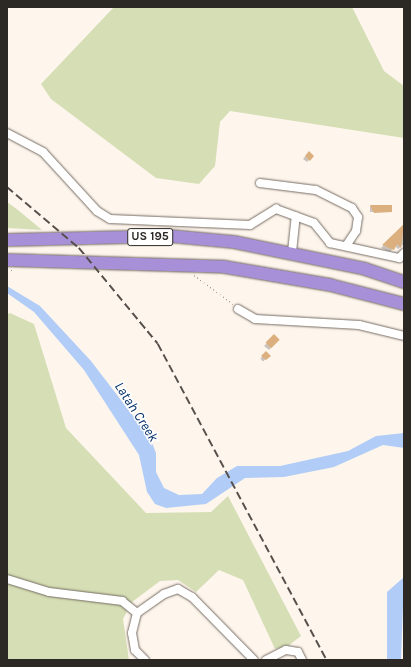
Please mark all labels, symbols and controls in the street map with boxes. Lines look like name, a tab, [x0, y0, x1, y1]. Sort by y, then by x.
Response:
road number: US 195	[127, 227, 173, 247]
water label: Latah Creek	[110, 379, 162, 445]

